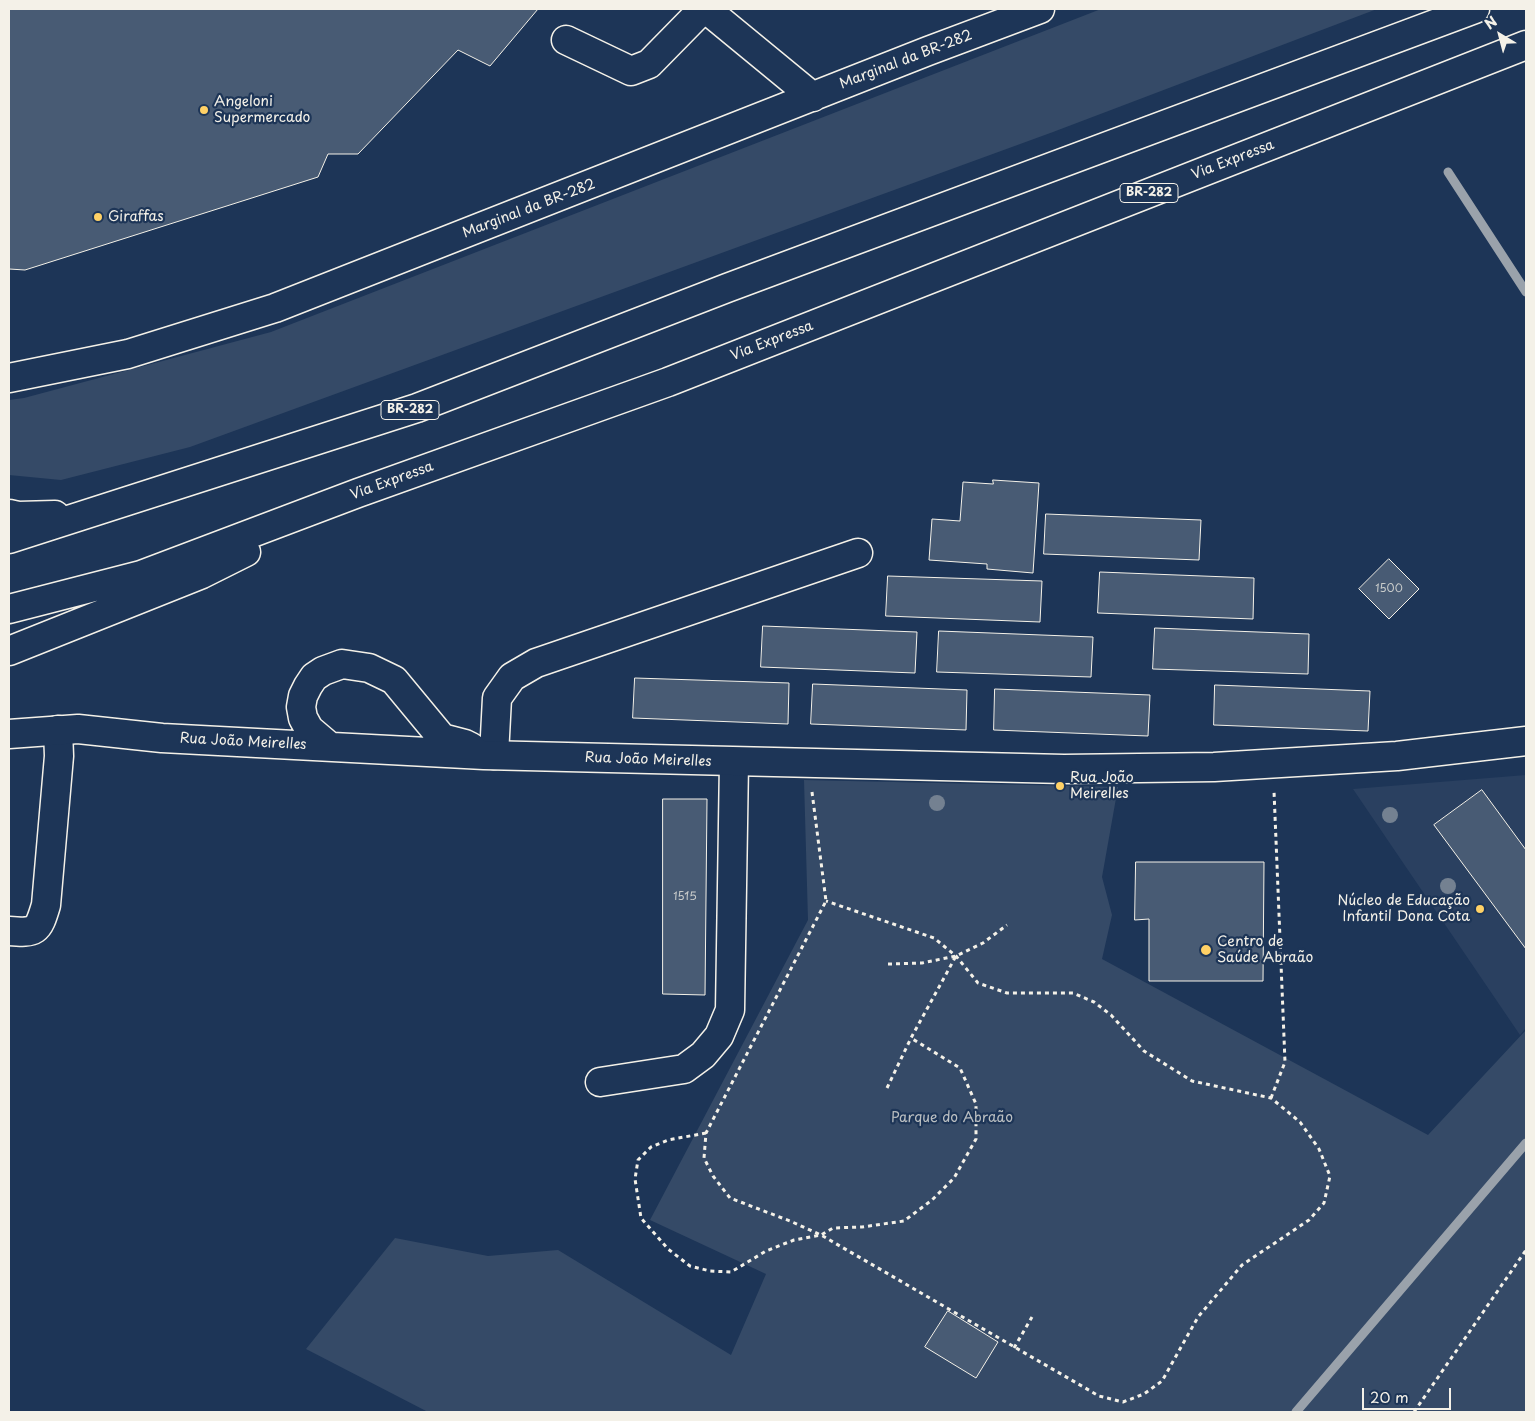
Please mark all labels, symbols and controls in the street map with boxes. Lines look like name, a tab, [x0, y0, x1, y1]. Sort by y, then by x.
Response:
north arrow	[1475, 10, 1525, 60]
text: N	[1480, 11, 1501, 34]
street label: Marginal da BR-282	[837, 27, 975, 93]
place label: Angeloni Supermercado	[214, 94, 310, 126]
marker: Angeloni Supermercado	[198, 104, 210, 116]
street label: Via Expressa	[1189, 137, 1277, 183]
street label: Marginal da BR-282	[460, 176, 598, 242]
road number: BR-282	[1120, 184, 1178, 202]
place label: Giraffas	[108, 209, 164, 225]
marker: Giraffas	[92, 211, 104, 223]
street label: Via Expressa	[728, 318, 816, 364]
road number: BR-282	[381, 400, 439, 420]
street label: Via Expressa	[348, 458, 436, 504]
house number: 1500	[1375, 582, 1403, 596]
street label: Rua João Meirelles	[179, 730, 307, 754]
street label: Rua João Meirelles	[584, 749, 712, 771]
place label: Rua João Meirelles	[1070, 770, 1134, 802]
marker: Rua João Meirelles	[1054, 780, 1066, 792]
house number: 1515	[673, 890, 697, 904]
place label: Núcleo de Educação Infantil Dona Cota	[1337, 893, 1470, 926]
marker: Núcleo de Educação Infantil Dona Cota	[1474, 903, 1486, 915]
place label: Centro de Saúde Abraão	[1217, 934, 1313, 966]
marker: Centro de Saúde Abraão	[1199, 943, 1213, 957]
park label: Parque do Abraão	[891, 1110, 1013, 1126]
scale bar	[1365, 1378, 1454, 1410]
text: 20 m	[1370, 1385, 1409, 1408]

